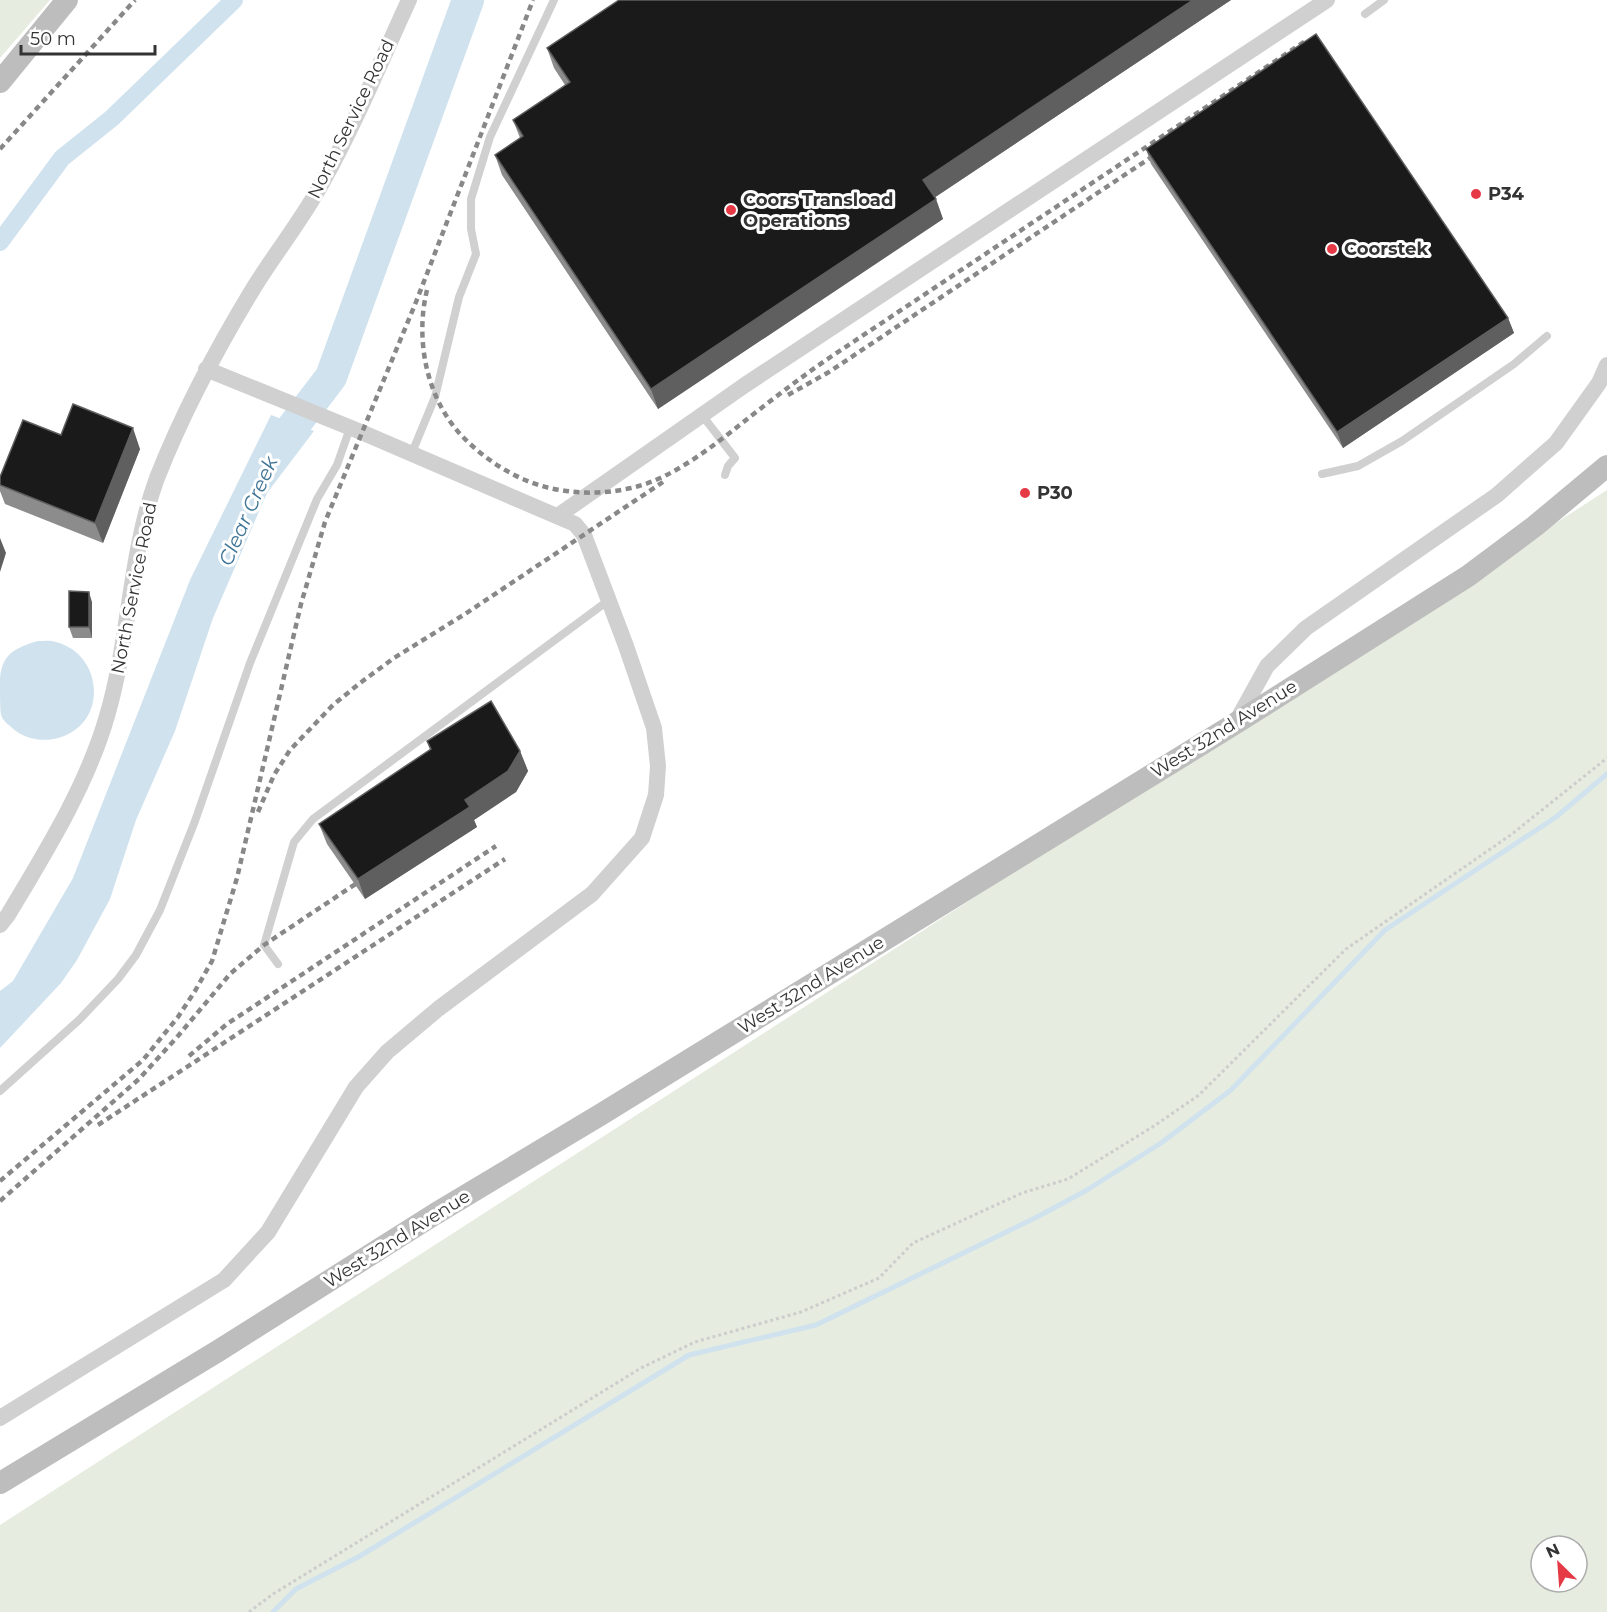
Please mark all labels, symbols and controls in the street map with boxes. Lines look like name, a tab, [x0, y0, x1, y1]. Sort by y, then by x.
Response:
scale bar	[21, 18, 154, 56]
text: 50 m	[30, 28, 76, 50]
street label: North Service Road	[303, 36, 399, 202]
place label: P34	[1488, 183, 1525, 205]
marker: P34	[1469, 187, 1483, 201]
place label: Coors Transload Operations	[743, 189, 893, 232]
marker: Coors Transload Operations	[724, 203, 738, 217]
place label: Coorstek	[1344, 238, 1428, 260]
marker: Coorstek	[1325, 242, 1339, 256]
water label: Clear Creek	[213, 452, 283, 569]
place label: P30	[1037, 482, 1073, 504]
marker: P30	[1018, 486, 1032, 500]
street label: North Service Road	[107, 500, 161, 676]
street label: West 32nd Avenue	[1147, 675, 1301, 783]
street label: West 32nd Avenue	[734, 931, 888, 1039]
street label: West 32nd Avenue	[320, 1185, 474, 1293]
north arrow	[1529, 1534, 1589, 1594]
text: N	[1543, 1540, 1563, 1562]

